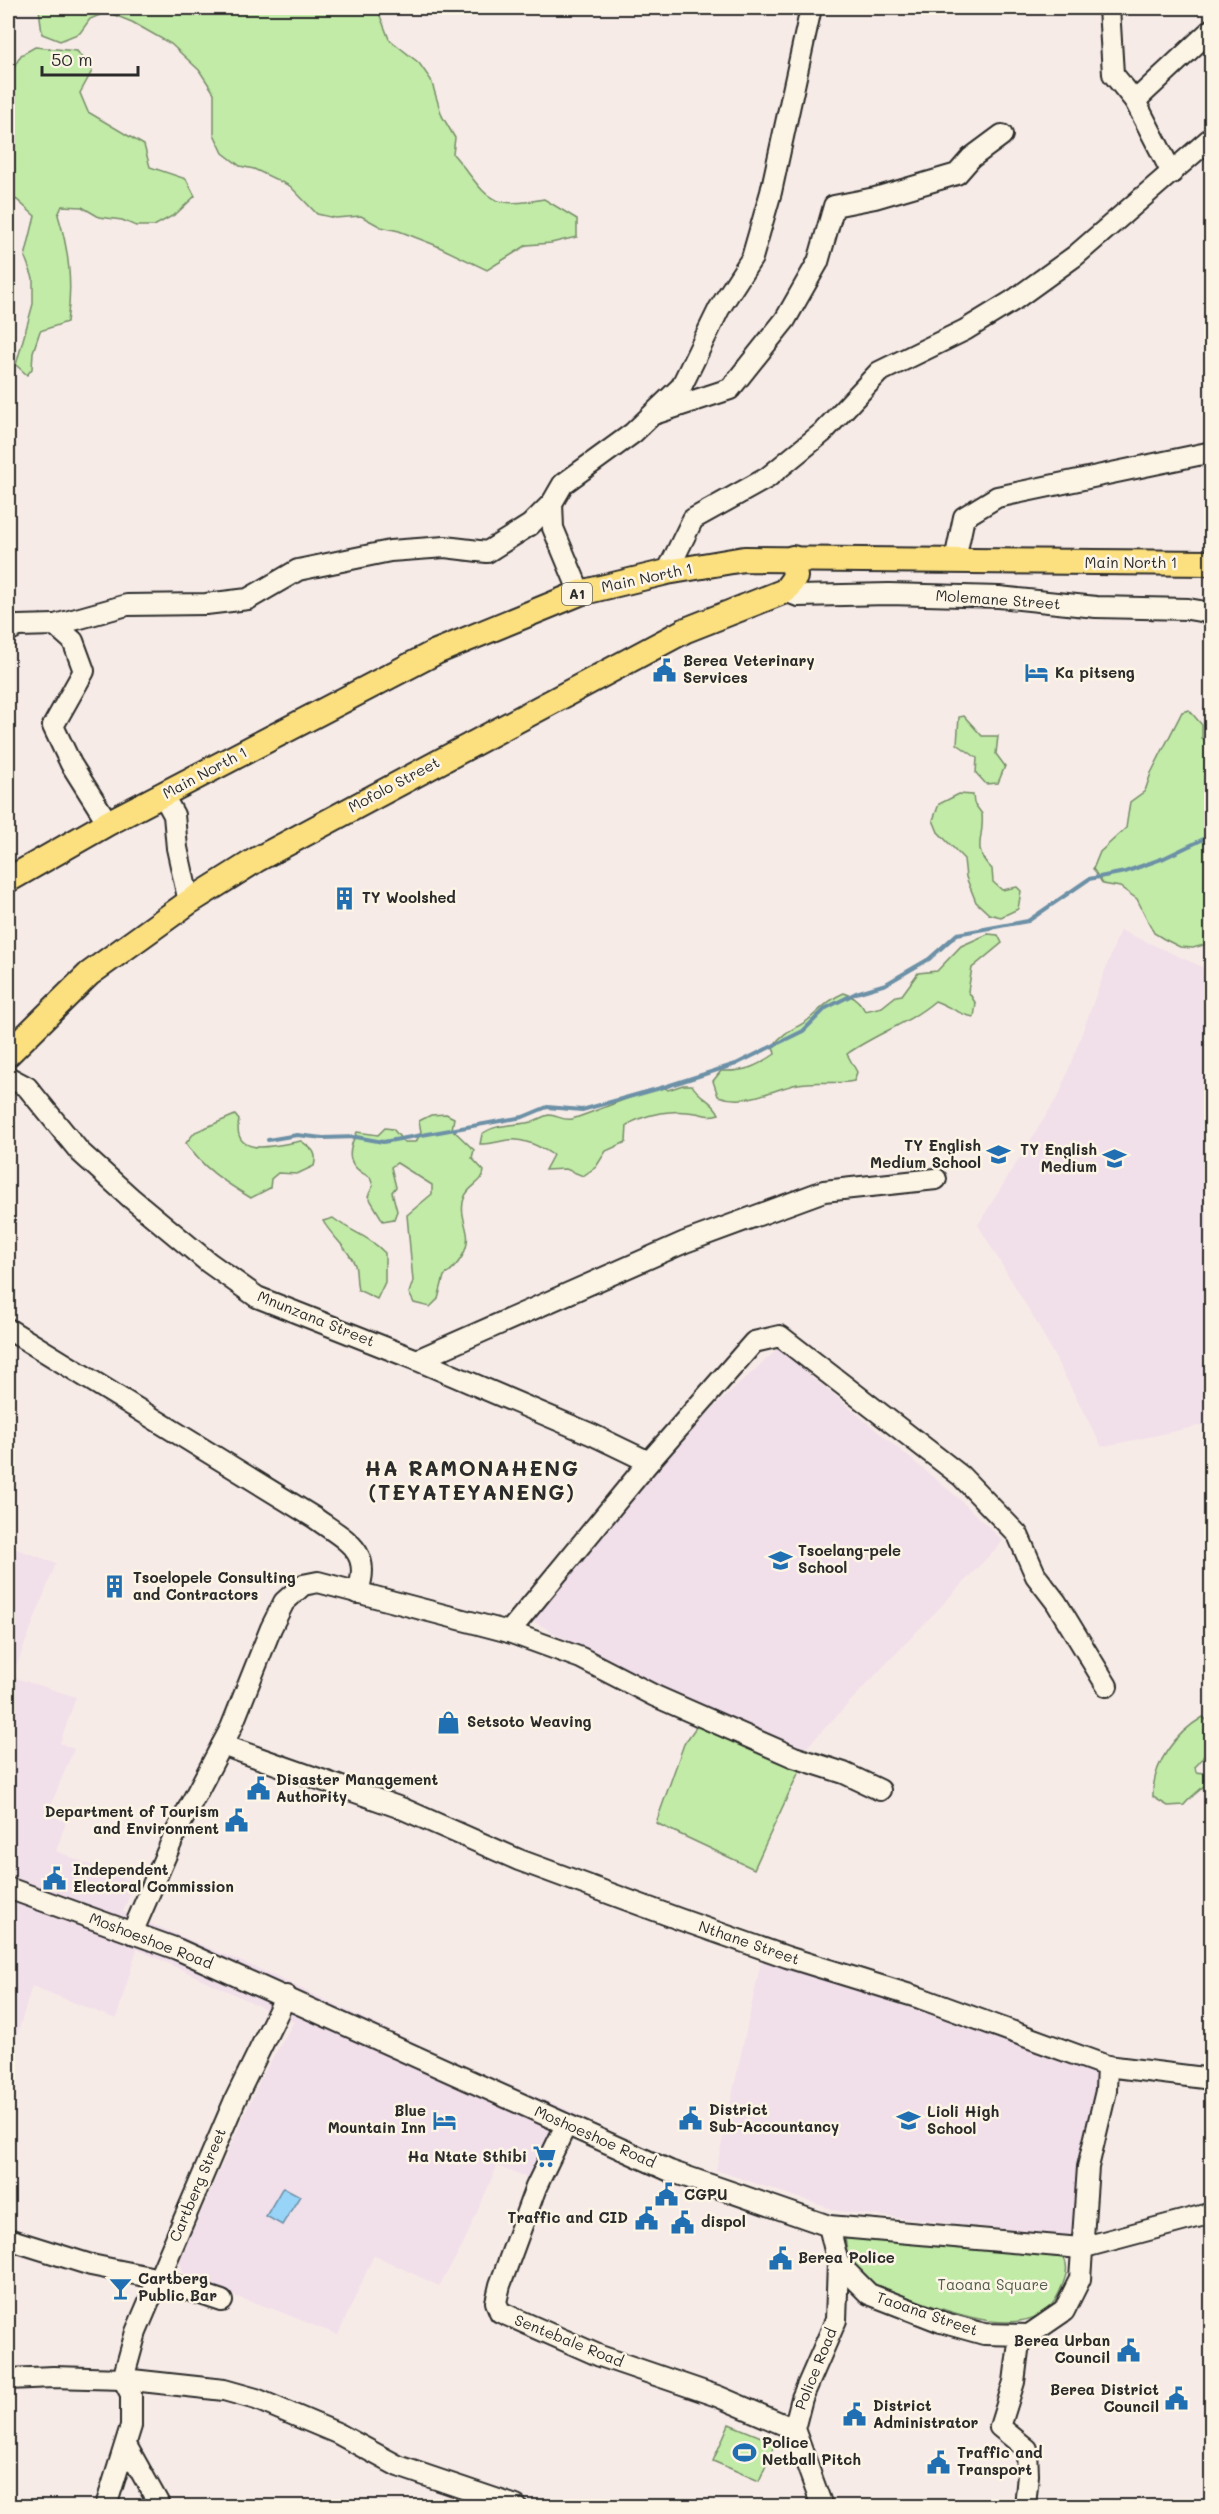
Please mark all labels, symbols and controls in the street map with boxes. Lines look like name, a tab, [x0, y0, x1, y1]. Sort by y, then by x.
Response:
scale bar	[42, 39, 138, 77]
text: 50 m	[51, 47, 93, 71]
street label: Main North 1	[1084, 552, 1178, 572]
street label: Main North 1	[599, 558, 694, 596]
road number: A1	[562, 583, 592, 605]
street label: Molemane Street	[935, 585, 1061, 613]
place label: Berea Veterinary Services	[683, 650, 815, 687]
public building icon: Berea Veterinary Services	[652, 657, 678, 683]
hotel icon: Ka pitseng	[1024, 660, 1050, 686]
place label: Ka pitseng	[1055, 662, 1135, 682]
street label: Main North 1	[159, 741, 250, 803]
street label: Mofolo Street	[344, 752, 443, 817]
building icon: TY Woolshed	[331, 885, 357, 911]
place label: TY Woolshed	[362, 887, 456, 907]
place label: TY English Medium School	[870, 1135, 981, 1172]
place label: TY English Medium	[1020, 1139, 1097, 1176]
school or university icon: TY English Medium School	[986, 1142, 1012, 1168]
school or university icon: TY English Medium	[1102, 1146, 1128, 1172]
street label: Mnunzana Street	[255, 1285, 378, 1351]
district label: HA RAMONAHENG (TEYATEYANENG)	[365, 1454, 579, 1505]
place label: Tsoelang-pele School	[798, 1540, 901, 1577]
school or university icon: Tsoelang-pele School	[767, 1547, 793, 1573]
place label: Tsoelopele Consulting and Contractors	[133, 1567, 296, 1604]
building icon: Tsoelopele Consulting and Contractors	[102, 1574, 128, 1600]
shop icon: Setsoto Weaving	[436, 1709, 462, 1735]
place label: Setsoto Weaving	[467, 1711, 592, 1731]
place label: Disaster Management Authority	[276, 1769, 438, 1806]
public building icon: Disaster Management Authority	[245, 1776, 271, 1802]
place label: Department of Tourism and Environment	[45, 1801, 219, 1838]
public building icon: Department of Tourism and Environment	[224, 1808, 250, 1834]
place label: Independent Electoral Commission	[73, 1859, 234, 1896]
public building icon: Independent Electoral Commission	[42, 1866, 68, 1892]
street label: Moshoeshoe Road	[87, 1907, 216, 1973]
street label: Nthane Street	[696, 1915, 803, 1969]
place label: District Sub-Accountancy	[709, 2099, 839, 2136]
place label: Blue Mountain Inn	[328, 2100, 426, 2137]
street label: Moshoeshoe Road	[532, 2100, 659, 2172]
place label: Lioli High School	[927, 2101, 999, 2138]
public building icon: District Sub-Accountancy	[678, 2106, 704, 2132]
hotel icon: Blue Mountain Inn	[431, 2107, 457, 2133]
school or university icon: Lioli High School	[896, 2108, 922, 2134]
street label: Cartberg Street	[164, 2125, 230, 2245]
supermarket icon: Ha Ntate Sthibi	[532, 2144, 558, 2170]
place label: Ha Ntate Sthibi	[408, 2146, 527, 2166]
public building icon: CGPU	[653, 2182, 679, 2208]
place label: CGPU	[684, 2184, 728, 2204]
public building icon: Traffic and CID	[633, 2205, 659, 2231]
place label: Traffic and CID	[508, 2207, 628, 2227]
public building icon: dispol	[670, 2209, 696, 2235]
place label: dispol	[701, 2211, 746, 2231]
public building icon: Berea Police	[767, 2245, 793, 2271]
place label: Berea Police	[798, 2247, 895, 2267]
place label: Cartberg Public Bar	[138, 2268, 217, 2305]
park label: Taoana Square	[938, 2274, 1048, 2294]
bar icon: Cartberg Public Bar	[107, 2275, 133, 2301]
street label: Taoana Street	[874, 2286, 981, 2340]
street label: Sentebale Road	[512, 2309, 627, 2371]
street label: Police Road	[790, 2325, 841, 2413]
place label: Berea Urban Council	[1014, 2330, 1110, 2367]
public building icon: Berea Urban Council	[1115, 2337, 1141, 2363]
place label: Berea District Council	[1050, 2379, 1159, 2416]
public building icon: Berea District Council	[1164, 2386, 1190, 2412]
place label: District Administrator	[873, 2395, 979, 2432]
public building icon: District Administrator	[842, 2402, 868, 2428]
place label: Police Netball Pitch	[762, 2432, 861, 2469]
sports icon: Police Netball Pitch	[731, 2439, 757, 2465]
place label: Traffic and Transport	[957, 2442, 1043, 2479]
public building icon: Traffic and Transport	[926, 2449, 952, 2475]

